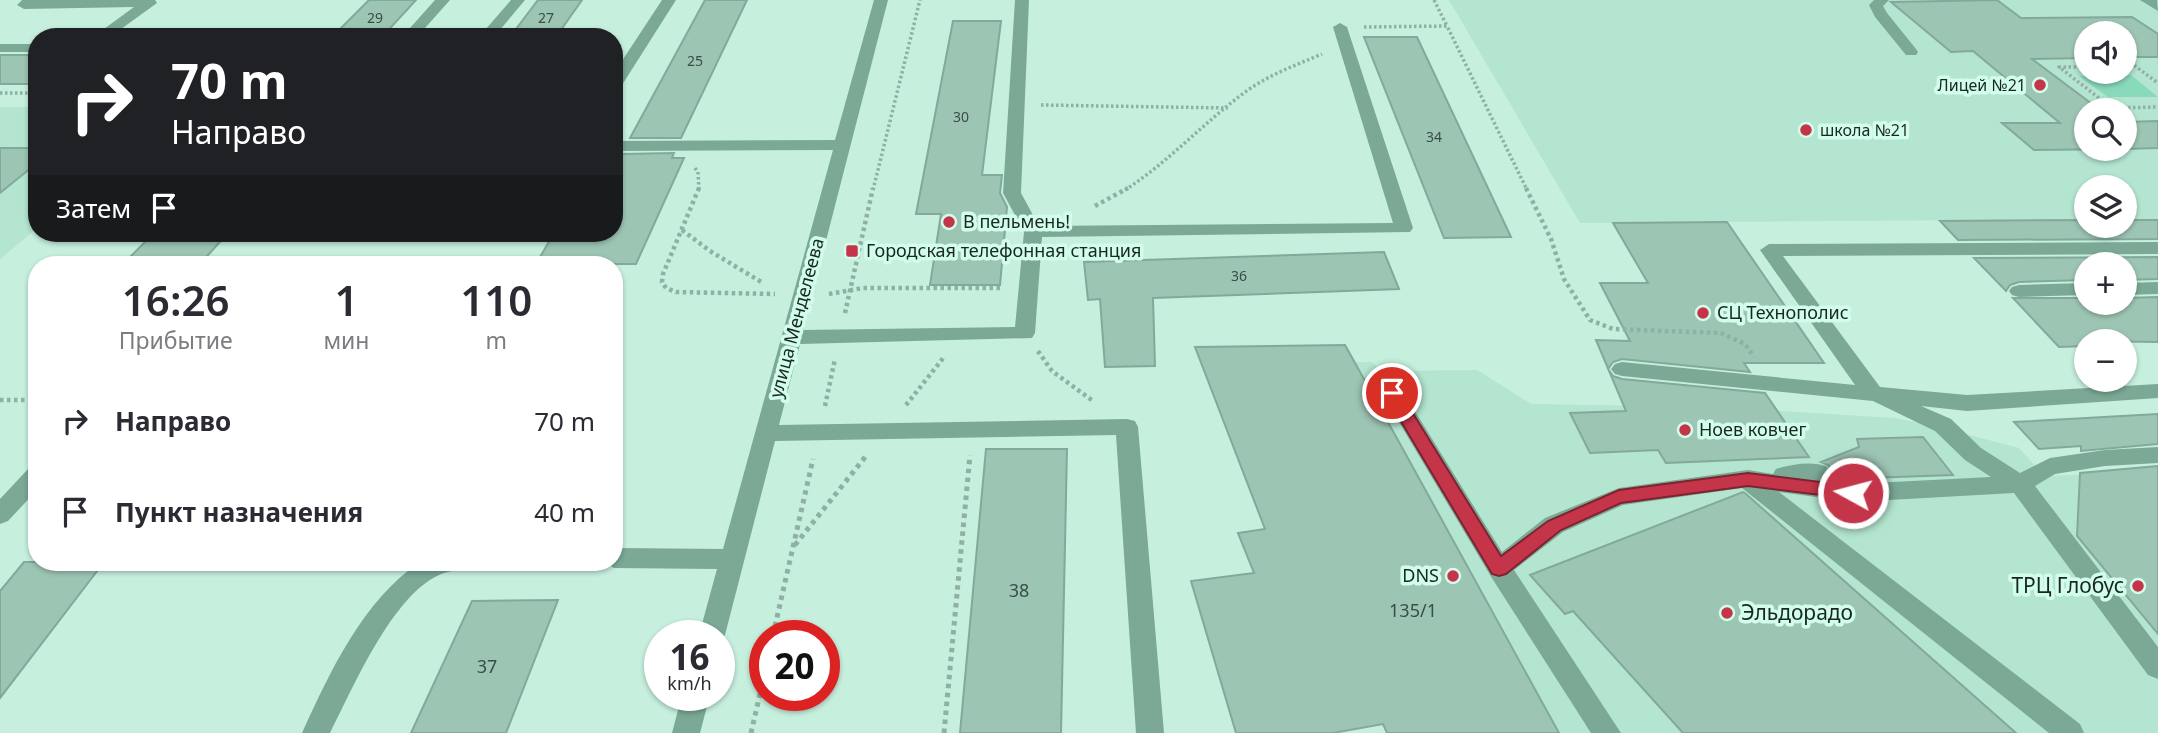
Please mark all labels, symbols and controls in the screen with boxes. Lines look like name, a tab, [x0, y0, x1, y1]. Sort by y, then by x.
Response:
house number: 29	[367, 8, 383, 27]
house number: 27	[538, 8, 554, 27]
map controls	[2074, 21, 2137, 392]
button: sound	[2074, 21, 2137, 84]
text: 70 m	[171, 47, 288, 113]
house number: 25	[687, 51, 703, 70]
icon: right	[56, 56, 147, 147]
place label: Лицей №21	[1938, 74, 2026, 96]
marker: Лицей №21	[2032, 77, 2048, 93]
button: search	[2074, 98, 2137, 161]
house number: 30	[953, 107, 969, 126]
text: Направо	[171, 110, 306, 153]
place label: школа №21	[1820, 119, 1909, 141]
marker: школа №21	[1798, 122, 1814, 138]
house number: 34	[1426, 127, 1442, 146]
button: layers	[2074, 175, 2137, 238]
icon: arrive	[145, 189, 183, 227]
text: Затем	[56, 190, 131, 226]
place label: В пельмень!	[963, 209, 1070, 233]
marker: В пельмень!	[941, 214, 957, 230]
street label: улица Менделеева	[763, 235, 829, 400]
place label: Городская телефонная станция	[866, 238, 1141, 262]
marker: Городская телефонная станция	[844, 243, 860, 259]
button: +	[2074, 252, 2137, 315]
house number: 36	[1231, 266, 1247, 285]
text: 16:26	[122, 271, 230, 328]
text: 1	[334, 271, 358, 328]
text: 110	[460, 271, 532, 328]
place label: СЦ Технополис	[1717, 300, 1849, 324]
marker: СЦ Технополис	[1695, 305, 1711, 321]
text: Прибытие	[119, 324, 233, 356]
text: мин	[323, 324, 369, 356]
text: m	[485, 324, 507, 356]
button: −	[2074, 329, 2137, 392]
pin	[1362, 363, 1422, 423]
icon: arrive	[1373, 374, 1411, 412]
icon: right	[56, 402, 94, 440]
text: Направо	[115, 403, 231, 439]
text: 70 m	[534, 403, 595, 439]
place label: Ноев ковчег	[1699, 417, 1806, 441]
marker: Ноев ковчег	[1677, 422, 1693, 438]
position arrow	[1816, 456, 1890, 530]
icon: arrive	[56, 493, 94, 531]
text: Пункт назначения	[115, 494, 363, 530]
text: 40 m	[534, 494, 595, 530]
place label: DNS	[1402, 563, 1439, 587]
marker: DNS	[1445, 568, 1461, 584]
place label: ТРЦ Глобус	[2011, 571, 2124, 599]
house number: 38	[1009, 578, 1029, 602]
marker: ТРЦ Глобус	[2130, 578, 2146, 594]
house number: 135/1	[1389, 598, 1437, 622]
place label: Эльдорадо	[1741, 598, 1853, 626]
marker: Эльдорадо	[1719, 605, 1735, 621]
speed limit sign: 20	[749, 620, 840, 711]
text: 16	[669, 633, 710, 680]
house number: 37	[477, 654, 497, 678]
text: km/h	[667, 671, 712, 695]

